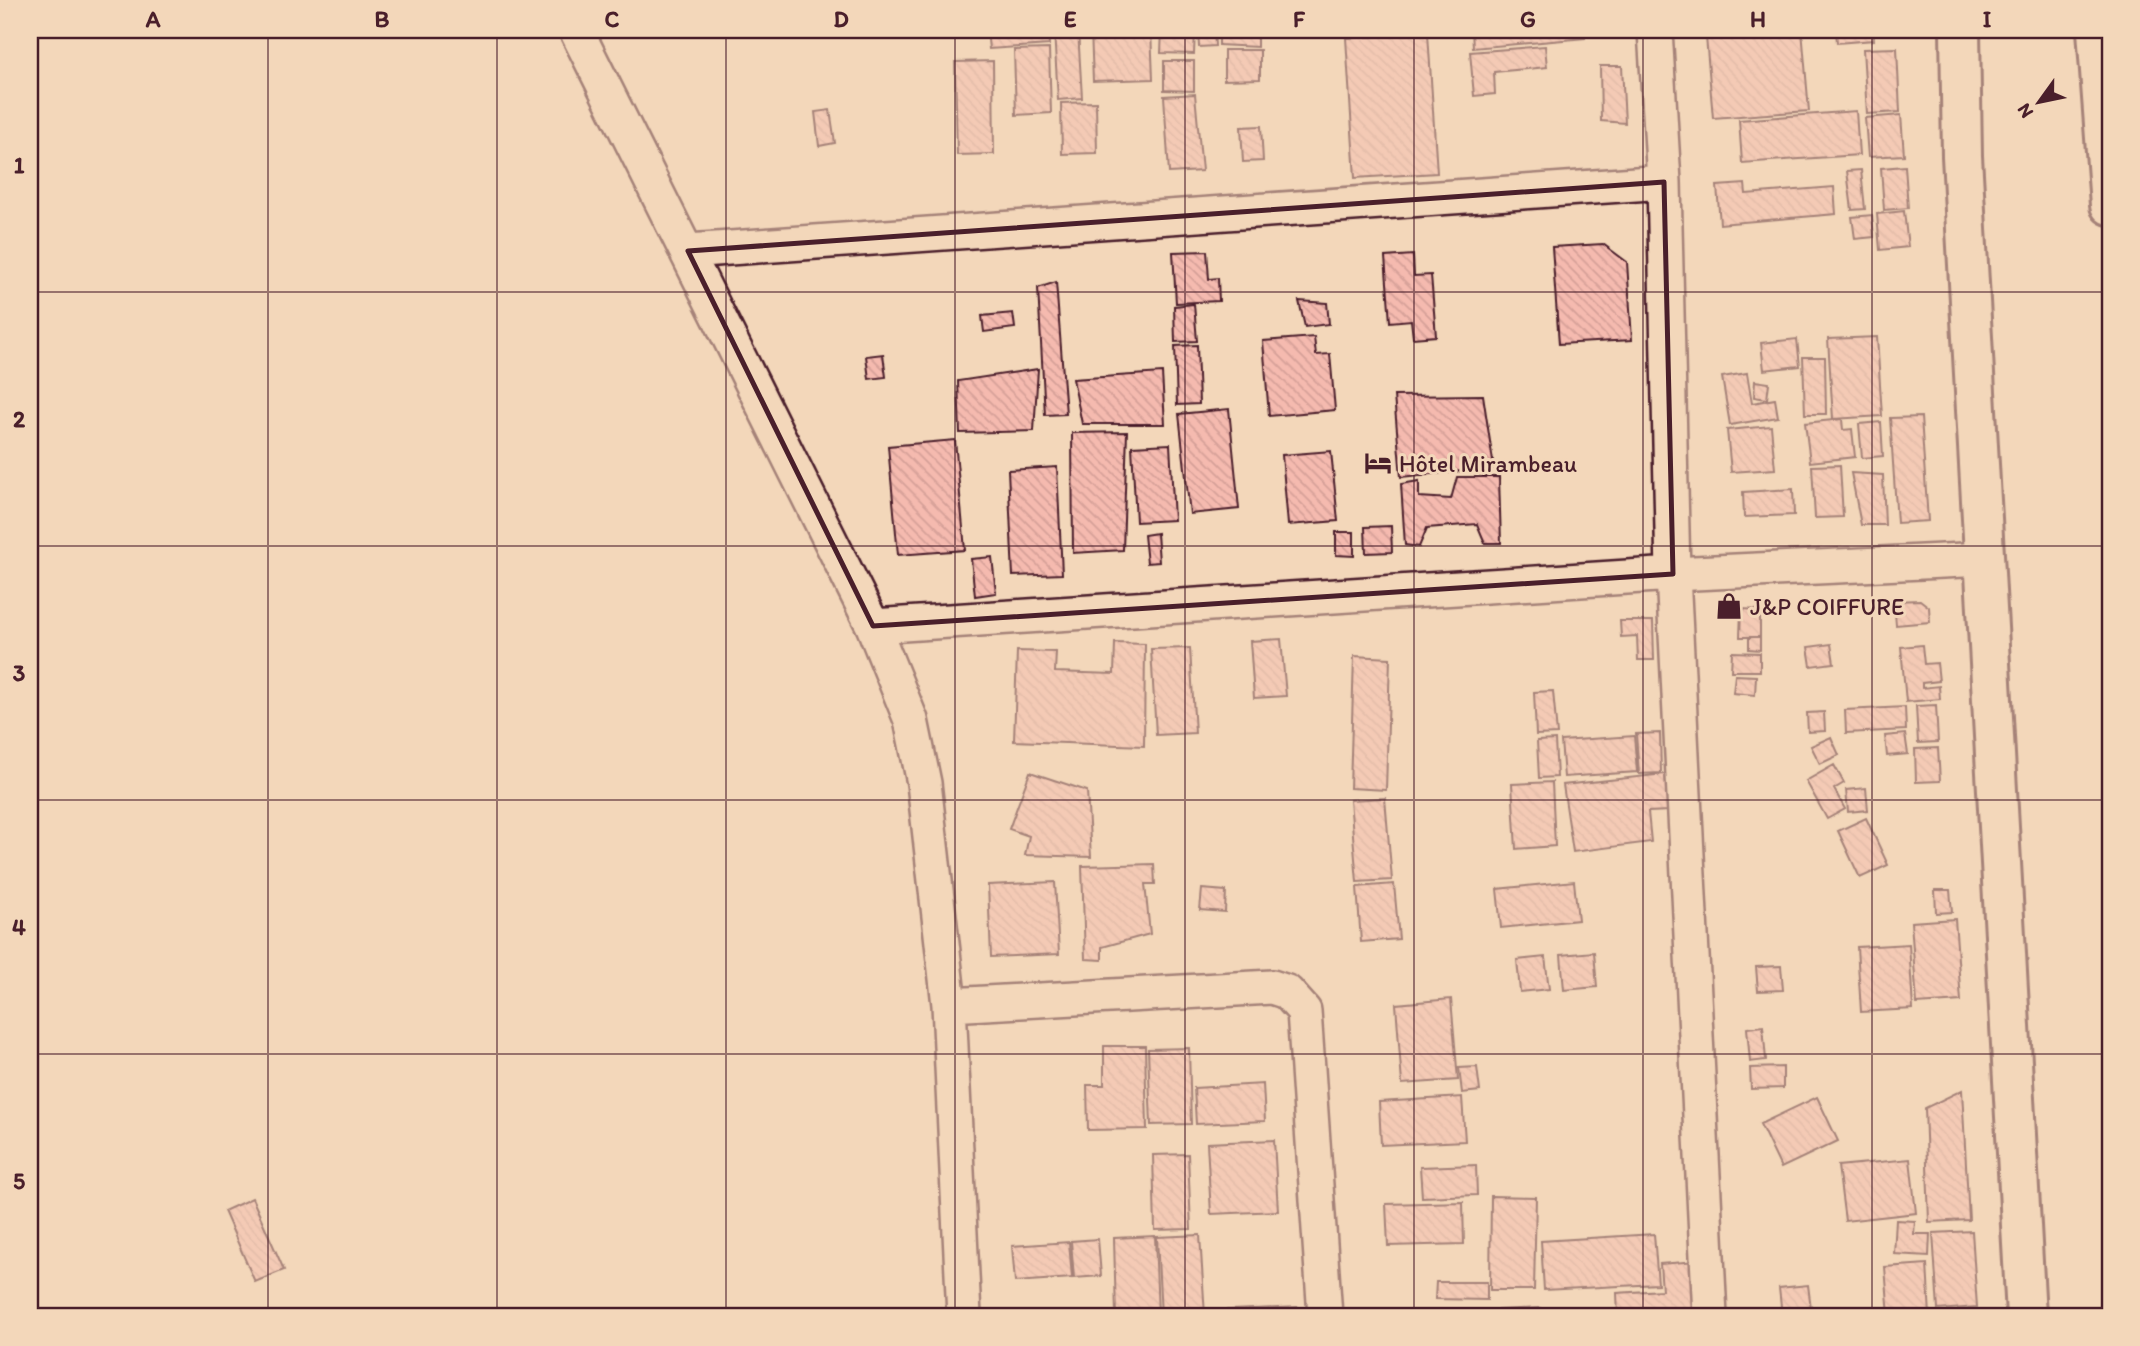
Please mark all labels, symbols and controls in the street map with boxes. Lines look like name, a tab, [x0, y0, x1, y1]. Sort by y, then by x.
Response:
text: A	[145, 5, 161, 33]
text: B	[375, 5, 390, 33]
text: C	[605, 5, 620, 33]
text: D	[833, 5, 849, 33]
text: E	[1064, 5, 1077, 33]
text: F	[1293, 5, 1306, 33]
text: G	[1520, 5, 1536, 33]
text: H	[1750, 5, 1766, 33]
text: I	[1983, 5, 1992, 33]
north arrow	[2004, 66, 2074, 136]
text: N	[2012, 99, 2038, 123]
text: 1	[14, 151, 25, 179]
text: 2	[13, 405, 26, 433]
hotel icon: Hôtel Mirambeau	[1363, 448, 1393, 478]
place label: Hôtel Mirambeau	[1399, 449, 1577, 478]
shop icon: J&P COIFFURE	[1714, 591, 1744, 621]
place label: J&P COIFFURE	[1750, 592, 1904, 621]
text: 3	[13, 659, 26, 687]
text: 4	[12, 913, 26, 941]
text: 5	[13, 1167, 25, 1195]

